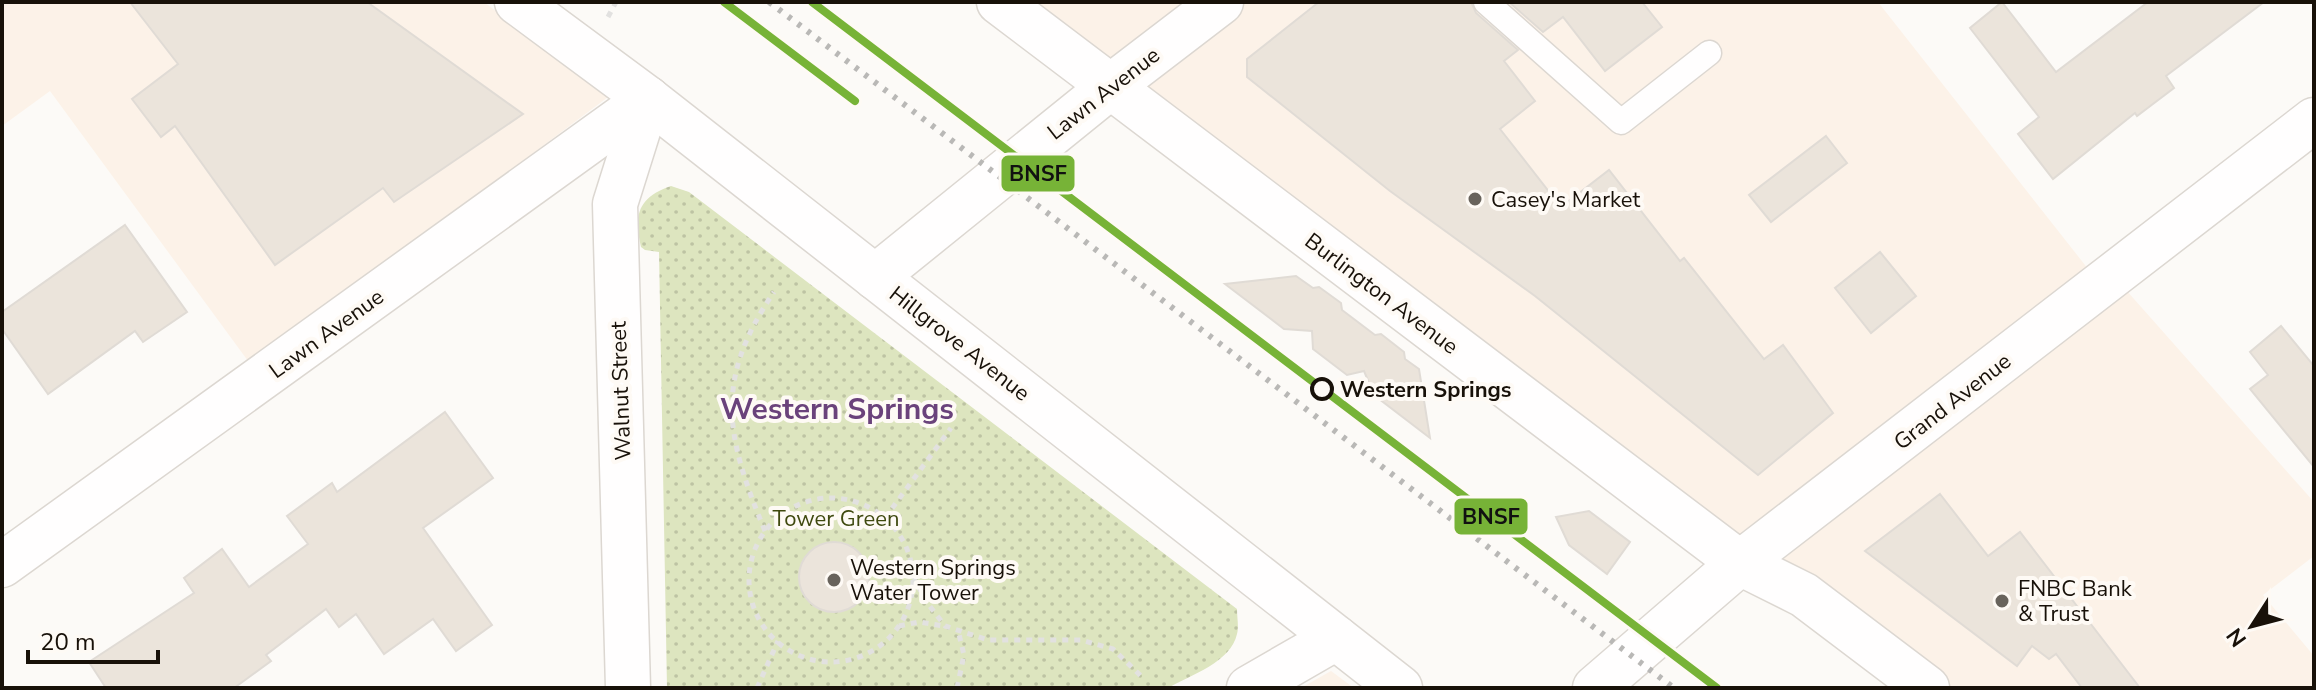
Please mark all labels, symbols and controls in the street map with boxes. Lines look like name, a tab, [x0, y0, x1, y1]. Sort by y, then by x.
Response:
street label: Lawn Avenue	[1041, 40, 1166, 147]
line badge: BNSF	[1000, 154, 1076, 193]
text: BNSF	[1009, 159, 1067, 189]
place label: Casey's Market	[1491, 185, 1640, 215]
marker: Casey's Market	[1466, 190, 1484, 208]
street label: Burlington Avenue	[1299, 226, 1464, 361]
street label: Hillgrove Avenue	[883, 279, 1036, 408]
street label: Lawn Avenue	[263, 282, 390, 386]
street label: Walnut Street	[604, 321, 638, 461]
street label: Grand Avenue	[1888, 346, 2018, 457]
place label: Western Springs	[1340, 375, 1512, 405]
marker: Western Springs	[1311, 378, 1333, 400]
district label: Western Springs	[720, 389, 954, 430]
line badge: BNSF	[1453, 497, 1529, 536]
text: BNSF	[1462, 502, 1520, 532]
park label: Tower Green	[773, 504, 899, 534]
place label: Western Springs Water Tower	[850, 553, 1016, 608]
marker: Western Springs Water Tower	[825, 571, 843, 589]
place label: FNBC Bank & Trust	[2018, 574, 2133, 629]
north arrow	[2212, 586, 2292, 666]
marker: FNBC Bank & Trust	[1993, 592, 2011, 610]
scale bar	[28, 614, 158, 664]
text: N	[2220, 622, 2254, 653]
text: 20 m	[40, 626, 96, 658]

